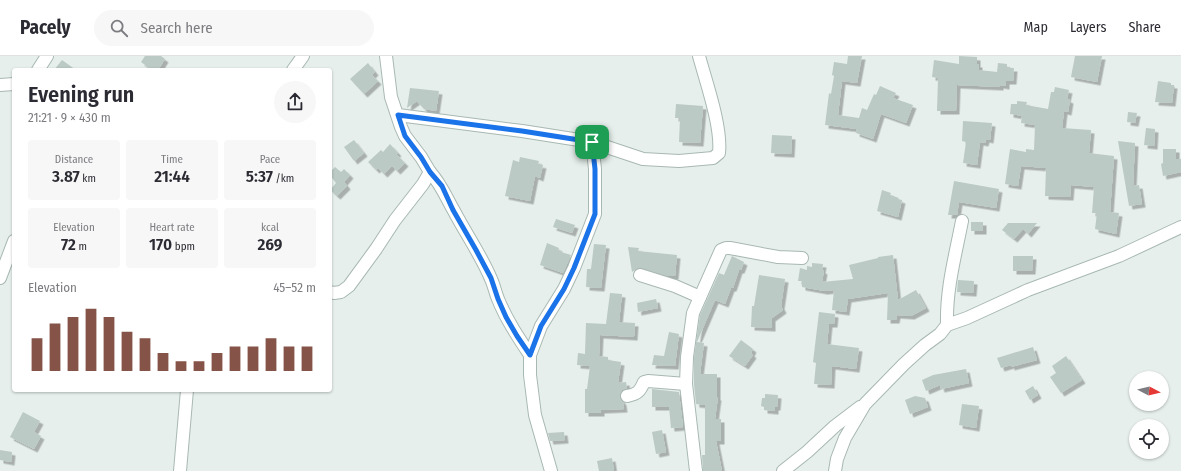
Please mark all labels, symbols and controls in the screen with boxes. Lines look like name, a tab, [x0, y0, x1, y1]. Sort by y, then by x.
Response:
search box	[94, 10, 374, 46]
text: Pacely	[20, 16, 70, 39]
icon: search	[108, 17, 130, 39]
text: Search here	[140, 19, 213, 37]
text: Map	[1024, 19, 1048, 36]
text: Layers	[1070, 19, 1106, 36]
text: Share	[1128, 19, 1161, 36]
text: Evening run	[28, 81, 134, 108]
button: share	[274, 81, 316, 123]
text: 21:21 · 9 × 430 m	[28, 110, 111, 125]
pin	[575, 125, 609, 159]
icon: arrive	[581, 131, 603, 153]
text: Distance	[55, 153, 93, 166]
text: Time	[161, 153, 183, 166]
text: Pace	[260, 153, 280, 166]
text: 3.87	[52, 166, 80, 187]
text: 21:44	[154, 166, 190, 187]
text: 5:37	[246, 166, 273, 187]
text: km	[80, 172, 96, 185]
text: /km	[273, 172, 294, 185]
text: Elevation	[53, 221, 95, 234]
text: Heart rate	[149, 221, 195, 234]
text: kcal	[261, 221, 279, 234]
text: 72	[61, 234, 76, 255]
text: 170	[149, 234, 172, 255]
text: 269	[258, 234, 283, 255]
text: m	[76, 240, 87, 253]
text: bpm	[172, 240, 195, 253]
text: Elevation	[28, 280, 77, 295]
text: 45–52 m	[273, 280, 316, 295]
north arrow	[1129, 371, 1169, 411]
map controls	[1129, 371, 1169, 459]
button: locate	[1129, 419, 1169, 459]

